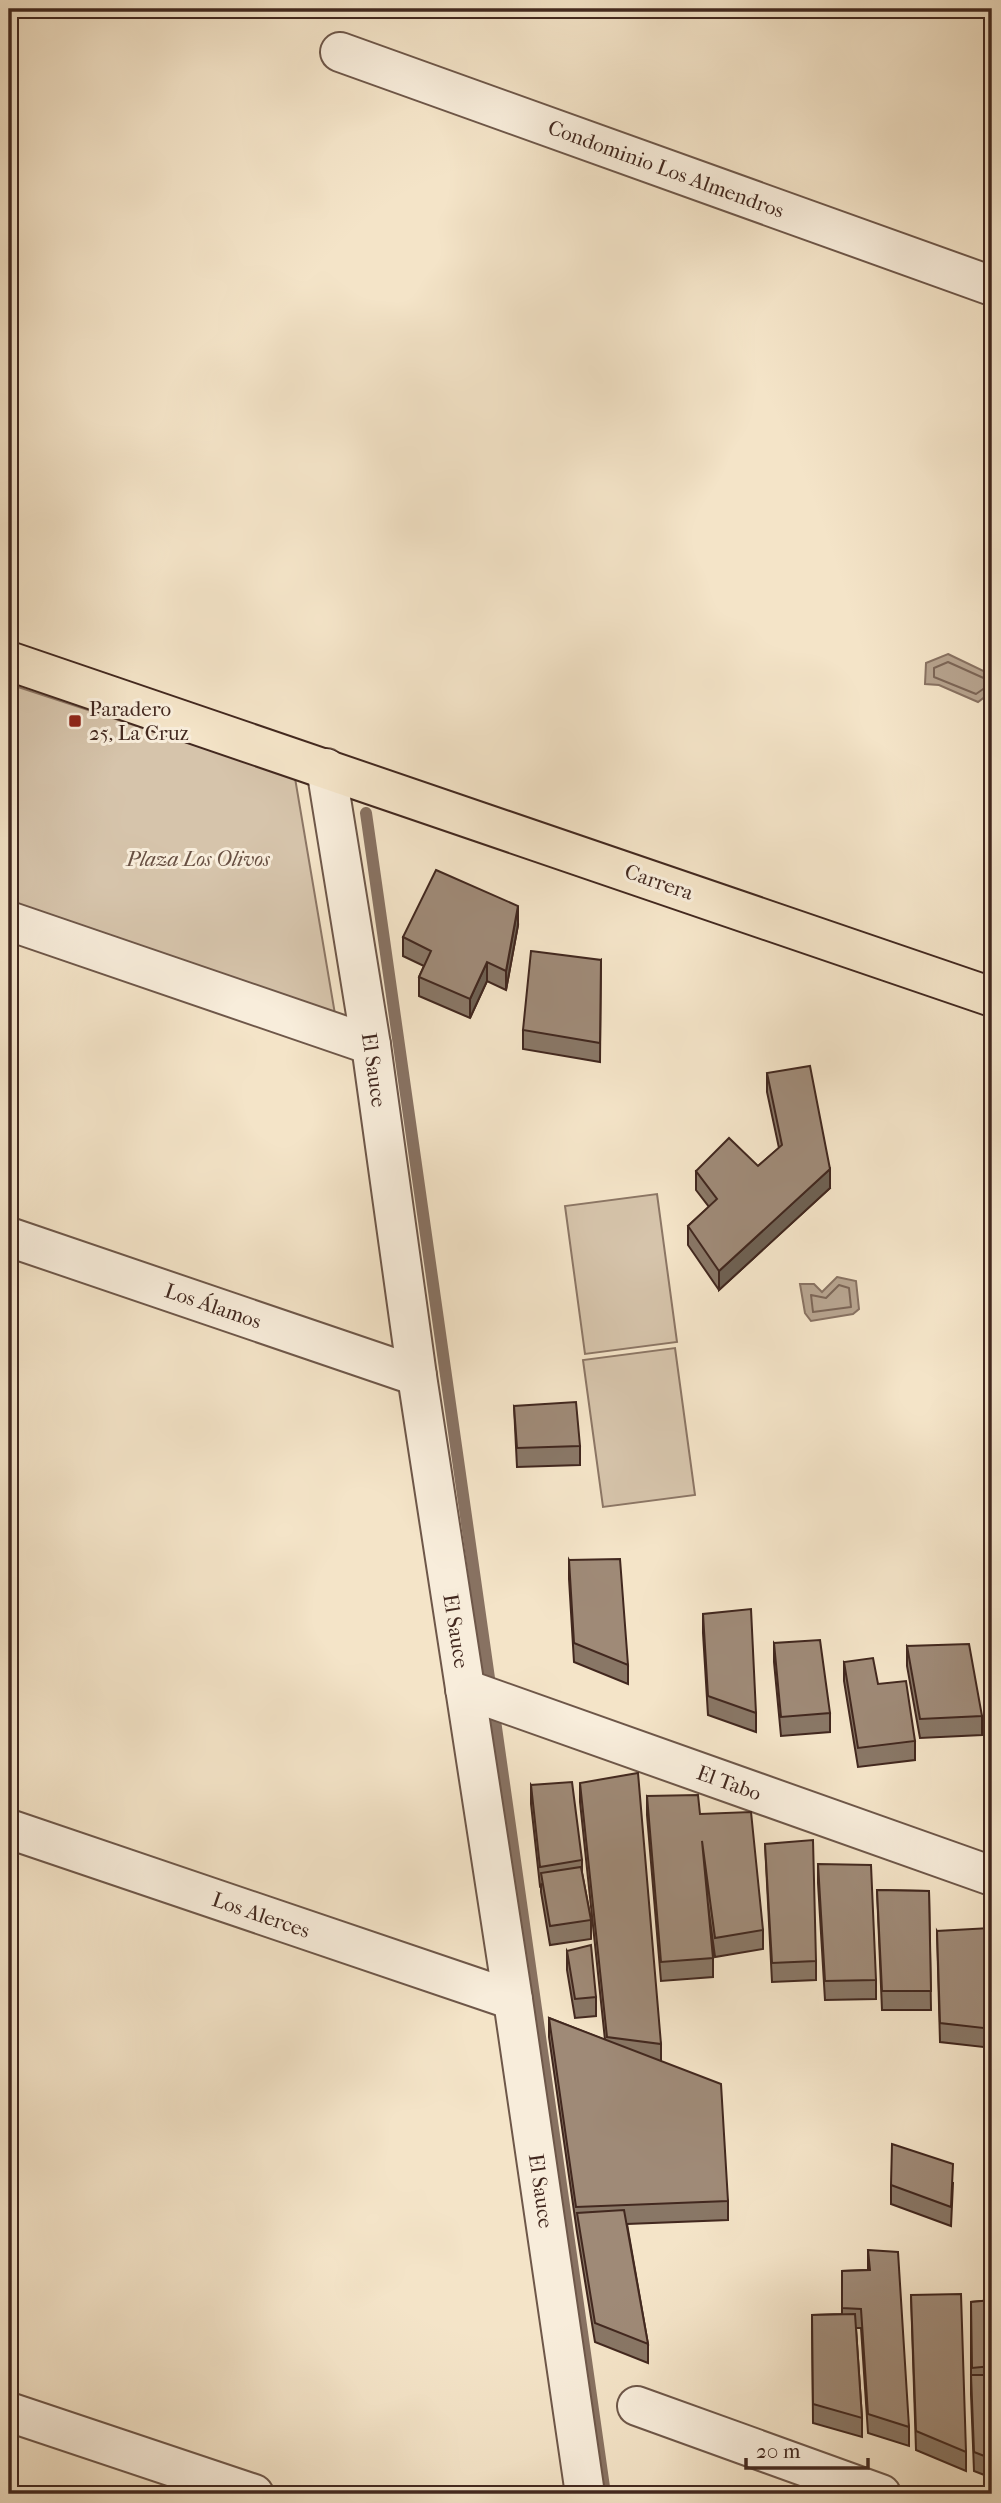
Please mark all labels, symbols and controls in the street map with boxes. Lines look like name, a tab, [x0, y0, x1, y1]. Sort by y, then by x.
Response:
street label: Condominio Los Almendros	[545, 115, 788, 223]
place label: Paradero 25, La Cruz	[89, 697, 189, 745]
marker: Paradero 25, La Cruz	[67, 713, 83, 729]
park label: Plaza Los Olivos	[125, 847, 270, 871]
street label: Carrera	[622, 859, 697, 905]
street label: El Sauce	[357, 1031, 391, 1109]
street label: Los Álamos	[162, 1278, 265, 1334]
street label: El Sauce	[438, 1592, 474, 1670]
street label: El Tabo	[693, 1760, 765, 1806]
street label: Los Alerces	[209, 1887, 313, 1943]
street label: El Sauce	[524, 2152, 558, 2230]
scale bar	[746, 2426, 868, 2470]
text: 20 m	[756, 2439, 801, 2463]

